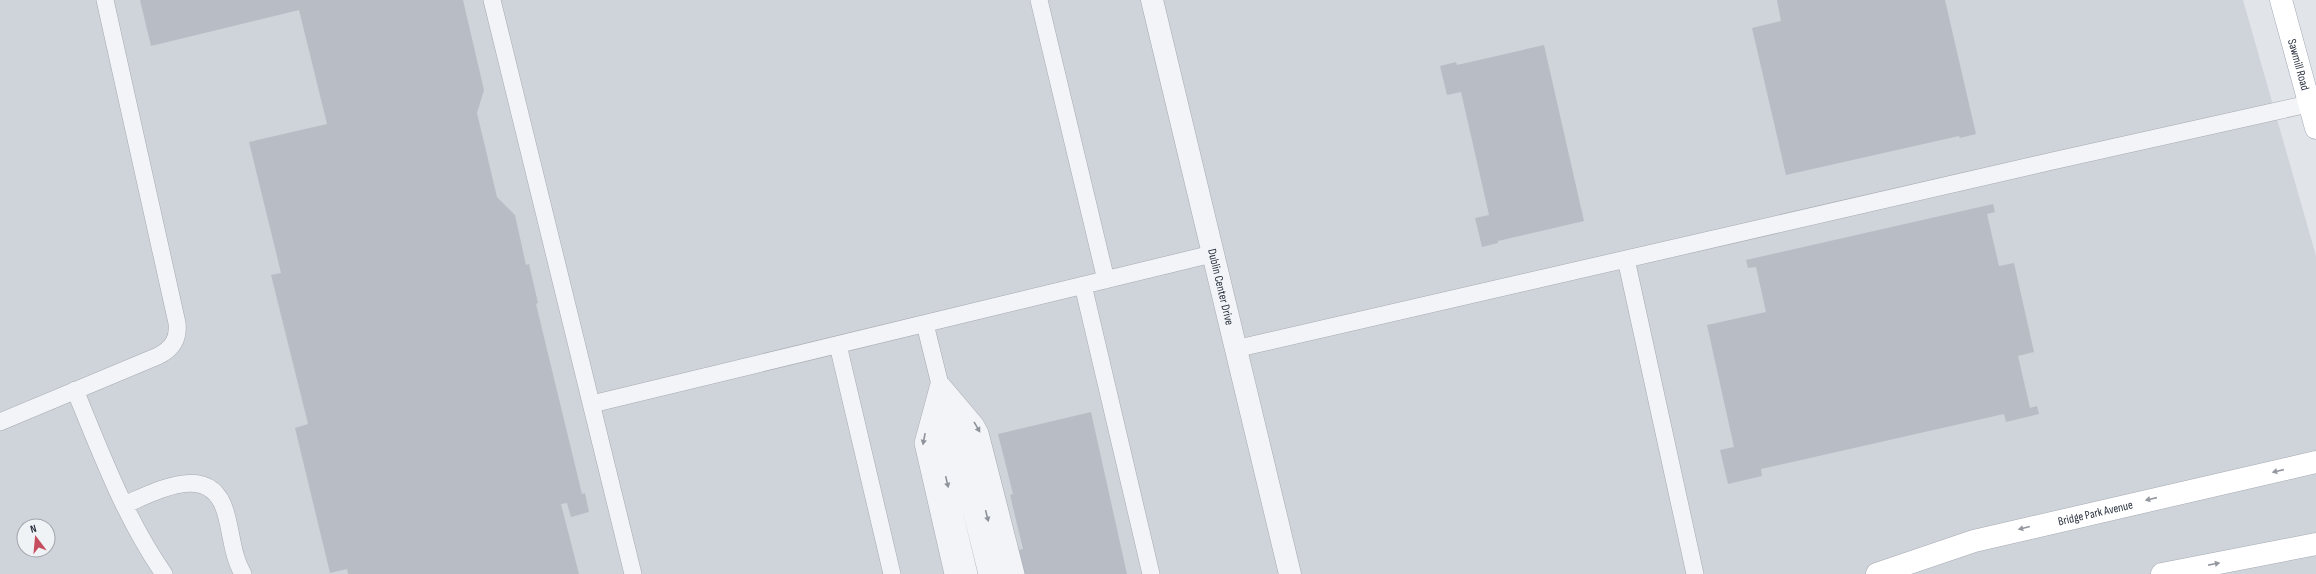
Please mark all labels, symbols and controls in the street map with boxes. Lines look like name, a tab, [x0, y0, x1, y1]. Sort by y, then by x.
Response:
street label: Sawmill Road	[2284, 37, 2312, 92]
street label: Dublin Center Drive	[1204, 247, 1237, 327]
one-way arrow	[973, 422, 980, 433]
one-way arrow	[921, 433, 927, 445]
one-way arrow	[2272, 468, 2284, 474]
one-way arrow	[944, 476, 950, 488]
one-way arrow	[2145, 497, 2157, 503]
street label: Bridge Park Avenue	[2057, 498, 2135, 529]
one-way arrow	[984, 510, 990, 523]
north arrow	[16, 518, 56, 558]
text: N	[29, 522, 38, 536]
one-way arrow	[2018, 526, 2031, 532]
one-way arrow	[2208, 560, 2220, 566]

